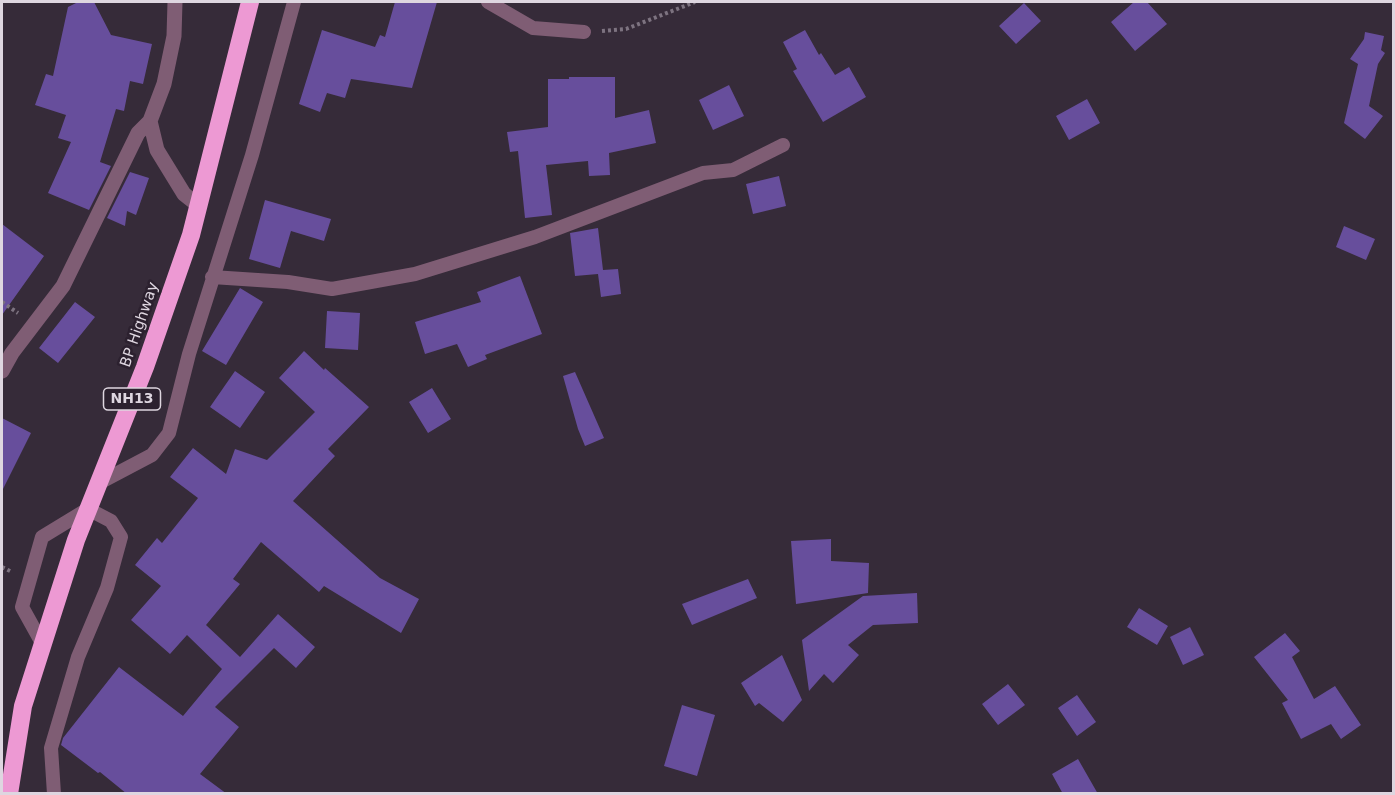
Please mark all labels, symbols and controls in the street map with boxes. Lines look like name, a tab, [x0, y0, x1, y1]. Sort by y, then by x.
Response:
street label: BP Highway	[117, 280, 163, 370]
road number: NH13	[104, 388, 160, 410]

